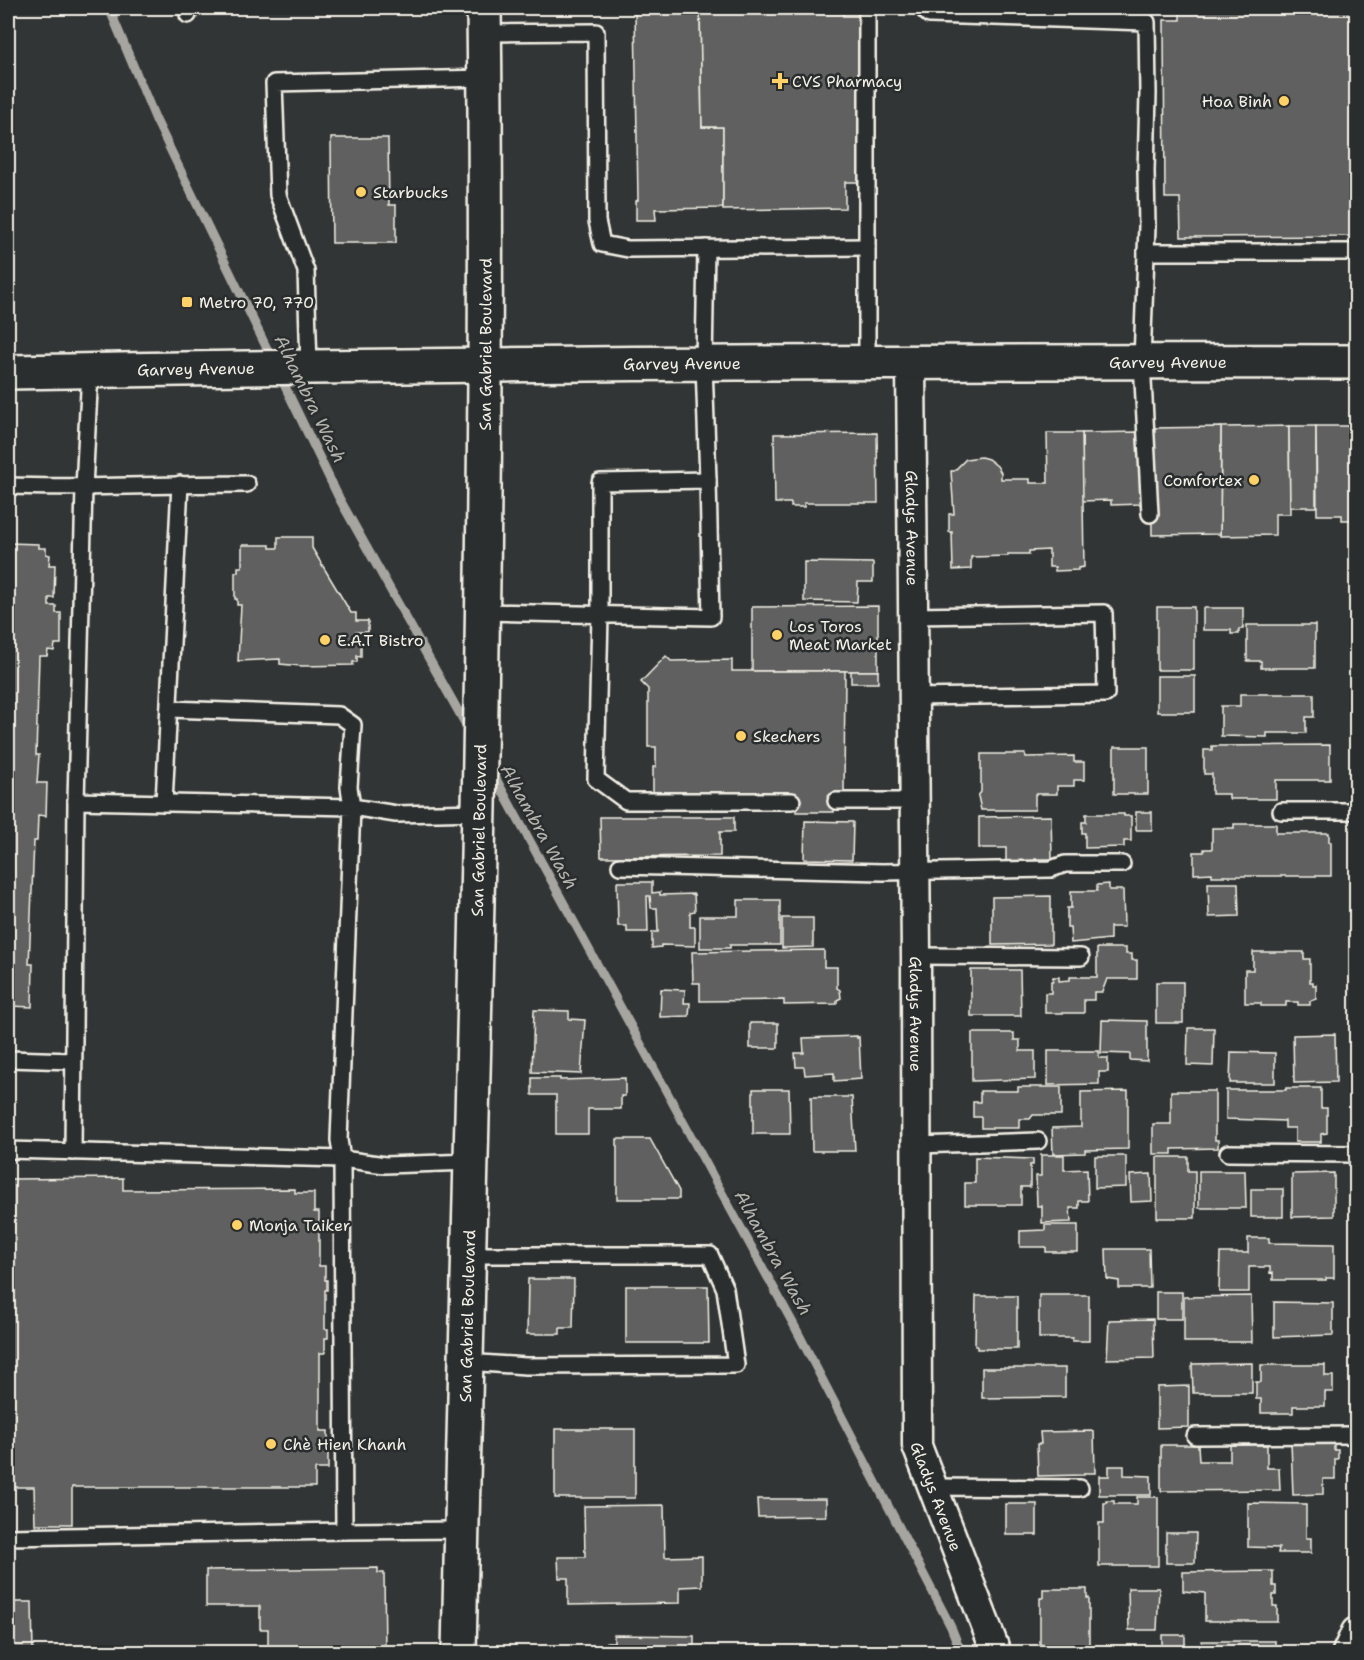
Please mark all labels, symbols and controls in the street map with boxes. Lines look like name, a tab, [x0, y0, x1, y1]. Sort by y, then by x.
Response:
place label: CVS Pharmacy	[792, 71, 902, 92]
marker: CVS Pharmacy	[773, 74, 787, 88]
place label: Hoa Binh	[1202, 91, 1272, 112]
marker: Hoa Binh	[1277, 94, 1291, 108]
place label: Starbucks	[373, 182, 449, 203]
marker: Starbucks	[354, 185, 368, 199]
street label: San Gabriel Boulevard	[475, 258, 496, 431]
place label: Metro 70, 770	[199, 292, 314, 313]
marker: Metro 70, 770	[180, 295, 194, 309]
water label: Alhambra Wash	[269, 331, 351, 467]
street label: Garvey Avenue	[1109, 352, 1227, 373]
street label: Garvey Avenue	[623, 353, 741, 375]
street label: Garvey Avenue	[137, 358, 255, 381]
street label: Gladys Avenue	[901, 470, 923, 586]
place label: Comfortex	[1163, 470, 1242, 491]
marker: Comfortex	[1247, 473, 1261, 487]
place label: Los Toros Meat Market	[789, 616, 892, 655]
marker: Los Toros Meat Market	[770, 628, 784, 642]
place label: E.A.T Bistro	[337, 630, 423, 651]
marker: E.A.T Bistro	[318, 633, 332, 647]
place label: Skechers	[753, 726, 821, 747]
marker: Skechers	[734, 729, 748, 743]
street label: San Gabriel Boulevard	[467, 744, 491, 917]
water label: Alhambra Wash	[495, 760, 583, 894]
street label: Gladys Avenue	[905, 956, 926, 1072]
water label: Alhambra Wash	[729, 1186, 817, 1320]
place label: Monja Taiker	[249, 1215, 350, 1236]
marker: Monja Taiker	[230, 1218, 244, 1232]
street label: San Gabriel Boulevard	[455, 1230, 480, 1403]
place label: Chè Hien Khanh	[283, 1434, 406, 1455]
marker: Chè Hien Khanh	[264, 1437, 278, 1451]
street label: Gladys Avenue	[905, 1439, 966, 1554]

